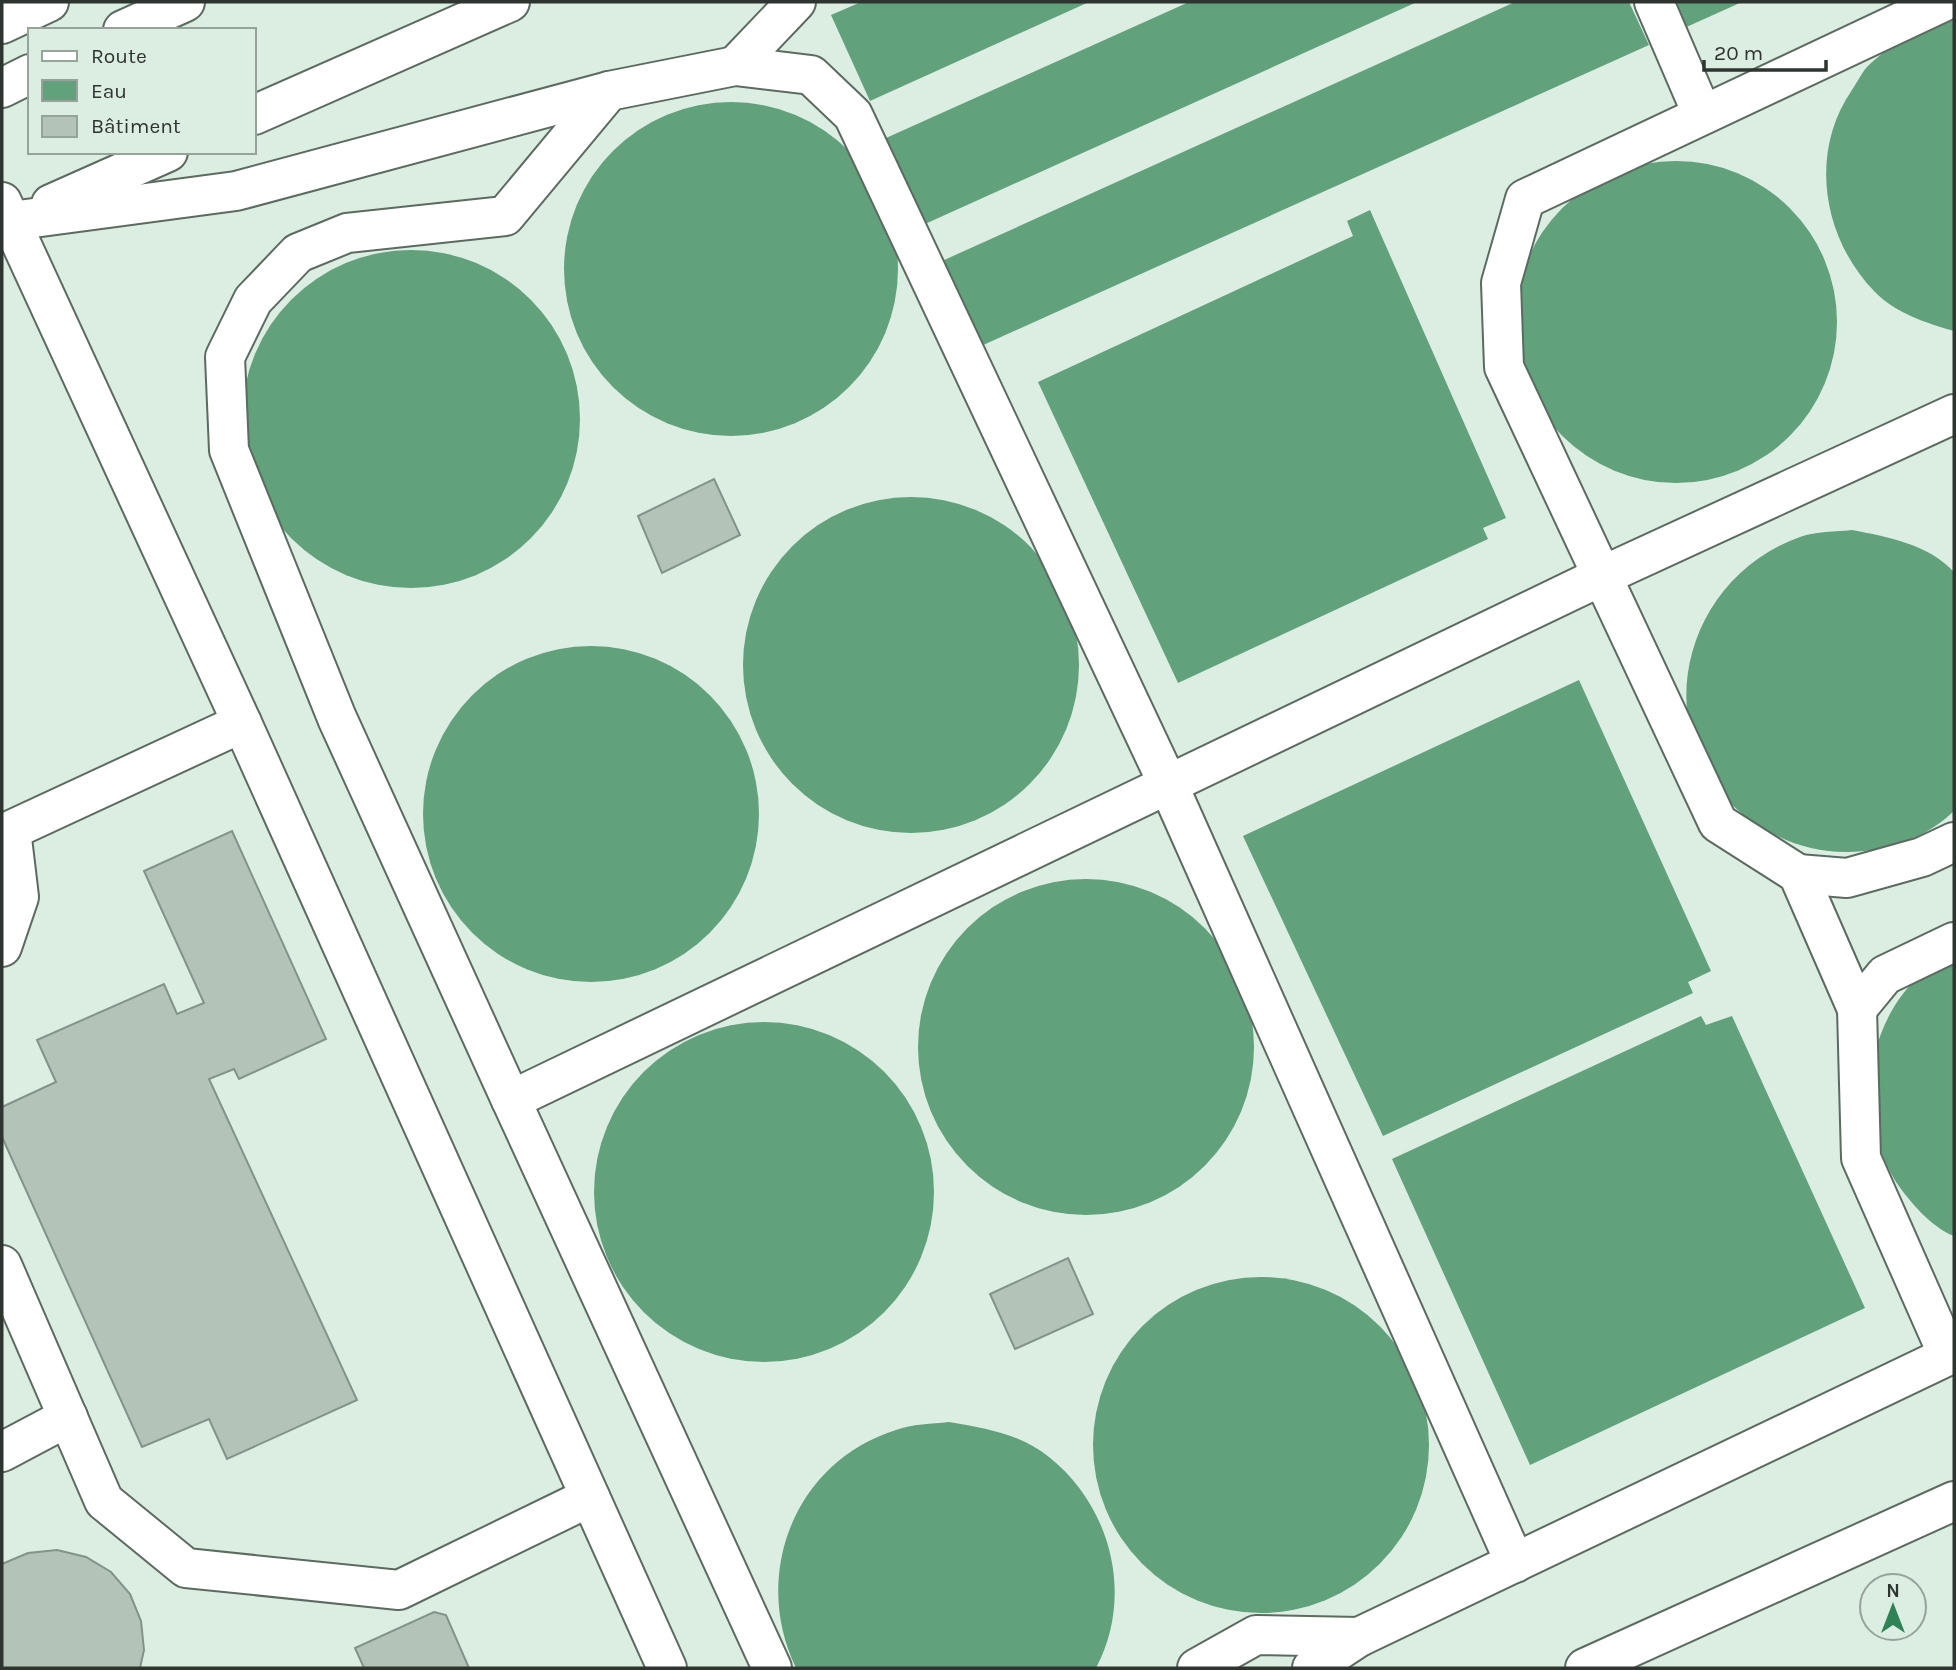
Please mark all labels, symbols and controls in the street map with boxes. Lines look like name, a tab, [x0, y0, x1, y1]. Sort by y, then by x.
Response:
legend	[28, 28, 256, 154]
scale bar	[1704, 28, 1826, 72]
text: 20 m	[1714, 41, 1763, 65]
text: Route	[91, 44, 147, 68]
text: Eau	[91, 79, 127, 103]
text: Bâtiment	[91, 114, 181, 138]
north arrow	[1858, 1572, 1928, 1642]
text: N	[1886, 1580, 1900, 1602]

